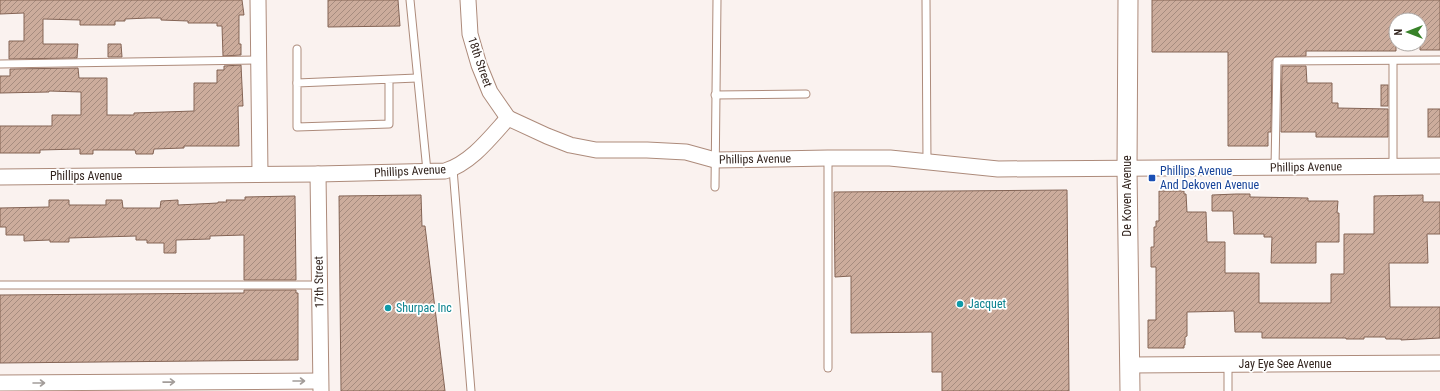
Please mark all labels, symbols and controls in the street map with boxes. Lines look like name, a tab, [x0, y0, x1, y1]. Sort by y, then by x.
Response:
north arrow	[1388, 12, 1428, 52]
text: N	[1392, 28, 1405, 35]
street label: 18th Street	[465, 35, 495, 89]
street label: Phillips Avenue	[719, 151, 792, 167]
street label: De Koven Avenue	[1120, 155, 1134, 237]
street label: Phillips Avenue	[1270, 159, 1343, 175]
street label: Phillips Avenue	[374, 162, 447, 180]
place label: Phillips Avenue And Dekoven Avenue	[1160, 164, 1259, 192]
street label: Phillips Avenue	[50, 169, 122, 183]
marker: Phillips Avenue And Dekoven Avenue	[1147, 173, 1157, 183]
street label: 17th Street	[312, 255, 326, 308]
place label: Jacquet	[968, 297, 1007, 311]
marker: Jacquet	[955, 299, 965, 309]
place label: Shurpac Inc	[396, 301, 452, 315]
marker: Shurpac Inc	[383, 303, 393, 313]
street label: Jay Eye See Avenue	[1238, 357, 1332, 371]
one-way arrow	[292, 377, 305, 385]
one-way arrow	[162, 378, 175, 386]
one-way arrow	[32, 379, 45, 387]

